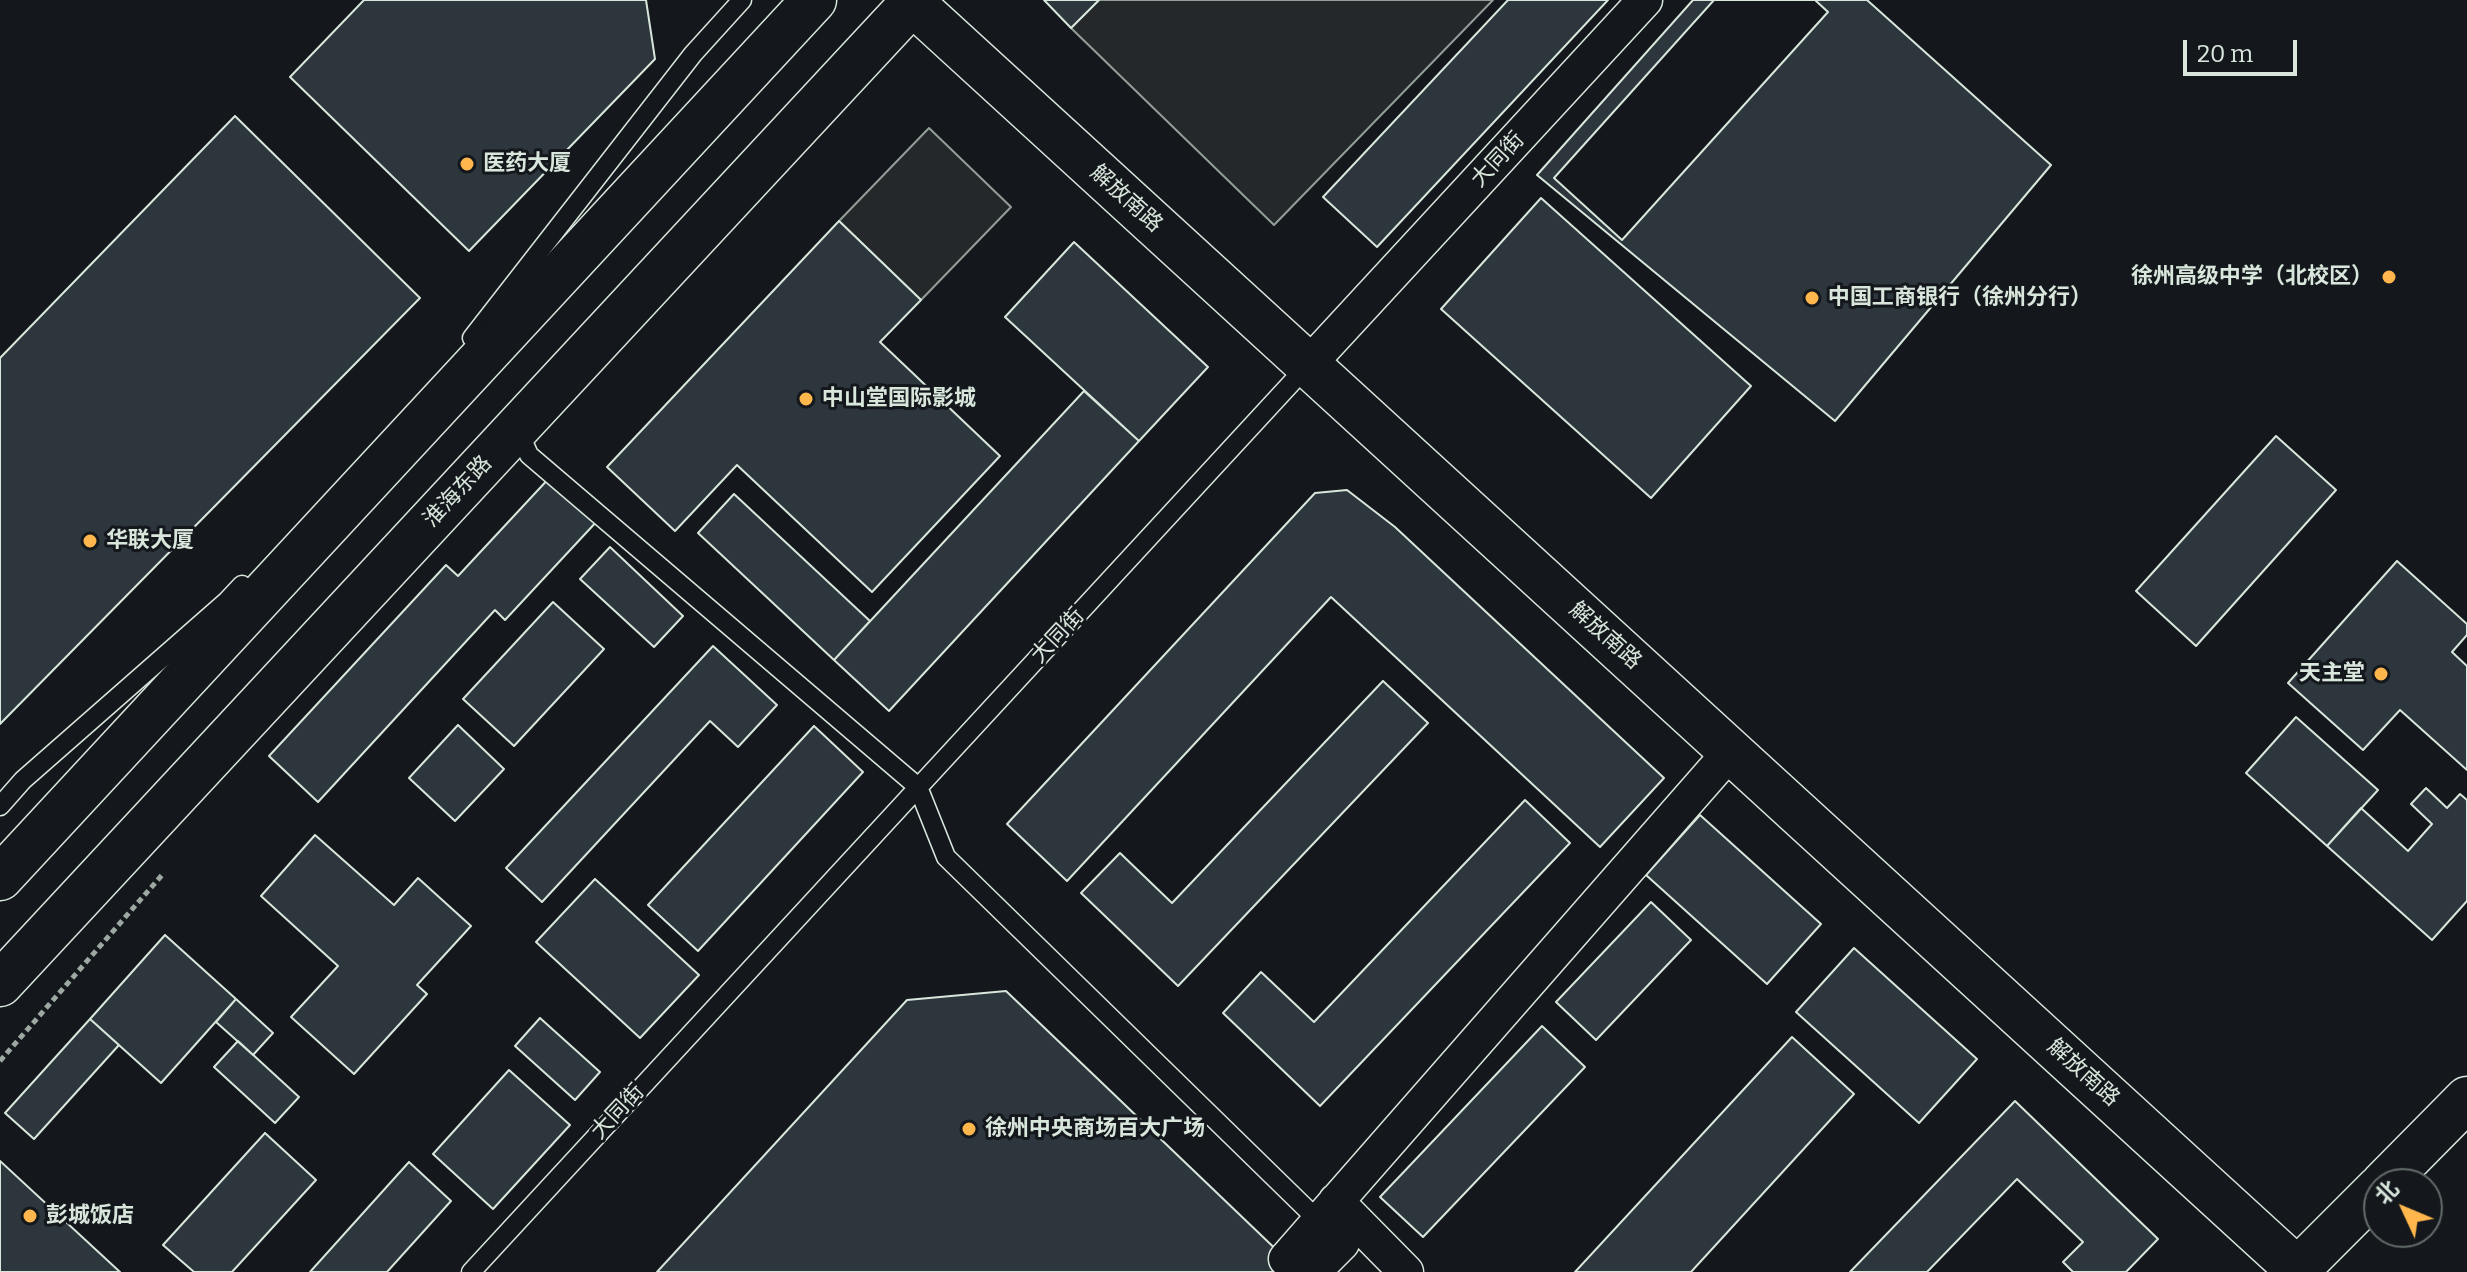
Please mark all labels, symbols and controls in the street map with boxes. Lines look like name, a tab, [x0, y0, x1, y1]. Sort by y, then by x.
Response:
scale bar	[2187, 24, 2301, 74]
text: 20 m	[2197, 40, 2253, 68]
street label: 大同街	[1466, 127, 1530, 193]
place label: 医药大厦	[483, 151, 571, 177]
marker: 医药大厦	[458, 155, 476, 173]
street label: 解放南路	[1084, 160, 1168, 238]
place label: 徐州高级中学（北校区）	[2131, 264, 2373, 290]
marker: 徐州高级中学（北校区）	[2380, 268, 2398, 286]
place label: 中国工商银行（徐州分行）	[1828, 285, 2092, 311]
marker: 中国工商银行（徐州分行）	[1803, 289, 1821, 307]
place label: 中山堂国际影城	[822, 386, 976, 412]
marker: 中山堂国际影城	[797, 390, 815, 408]
street label: 淮海东路	[418, 451, 498, 533]
place label: 华联大厦	[106, 528, 194, 554]
marker: 华联大厦	[81, 532, 99, 550]
street label: 解放南路	[1563, 597, 1647, 675]
street label: 大同街	[1026, 603, 1090, 669]
place label: 天主堂	[2299, 661, 2365, 687]
marker: 天主堂	[2372, 665, 2390, 683]
street label: 解放南路	[2041, 1034, 2125, 1112]
street label: 大同街	[586, 1079, 650, 1145]
place label: 徐州中央商场百大广场	[985, 1116, 1205, 1142]
marker: 徐州中央商场百大广场	[960, 1120, 978, 1138]
north arrow	[2363, 1168, 2443, 1248]
text: 北	[2369, 1175, 2404, 1210]
place label: 彭城饭店	[46, 1203, 134, 1229]
marker: 彭城饭店	[21, 1207, 39, 1225]

